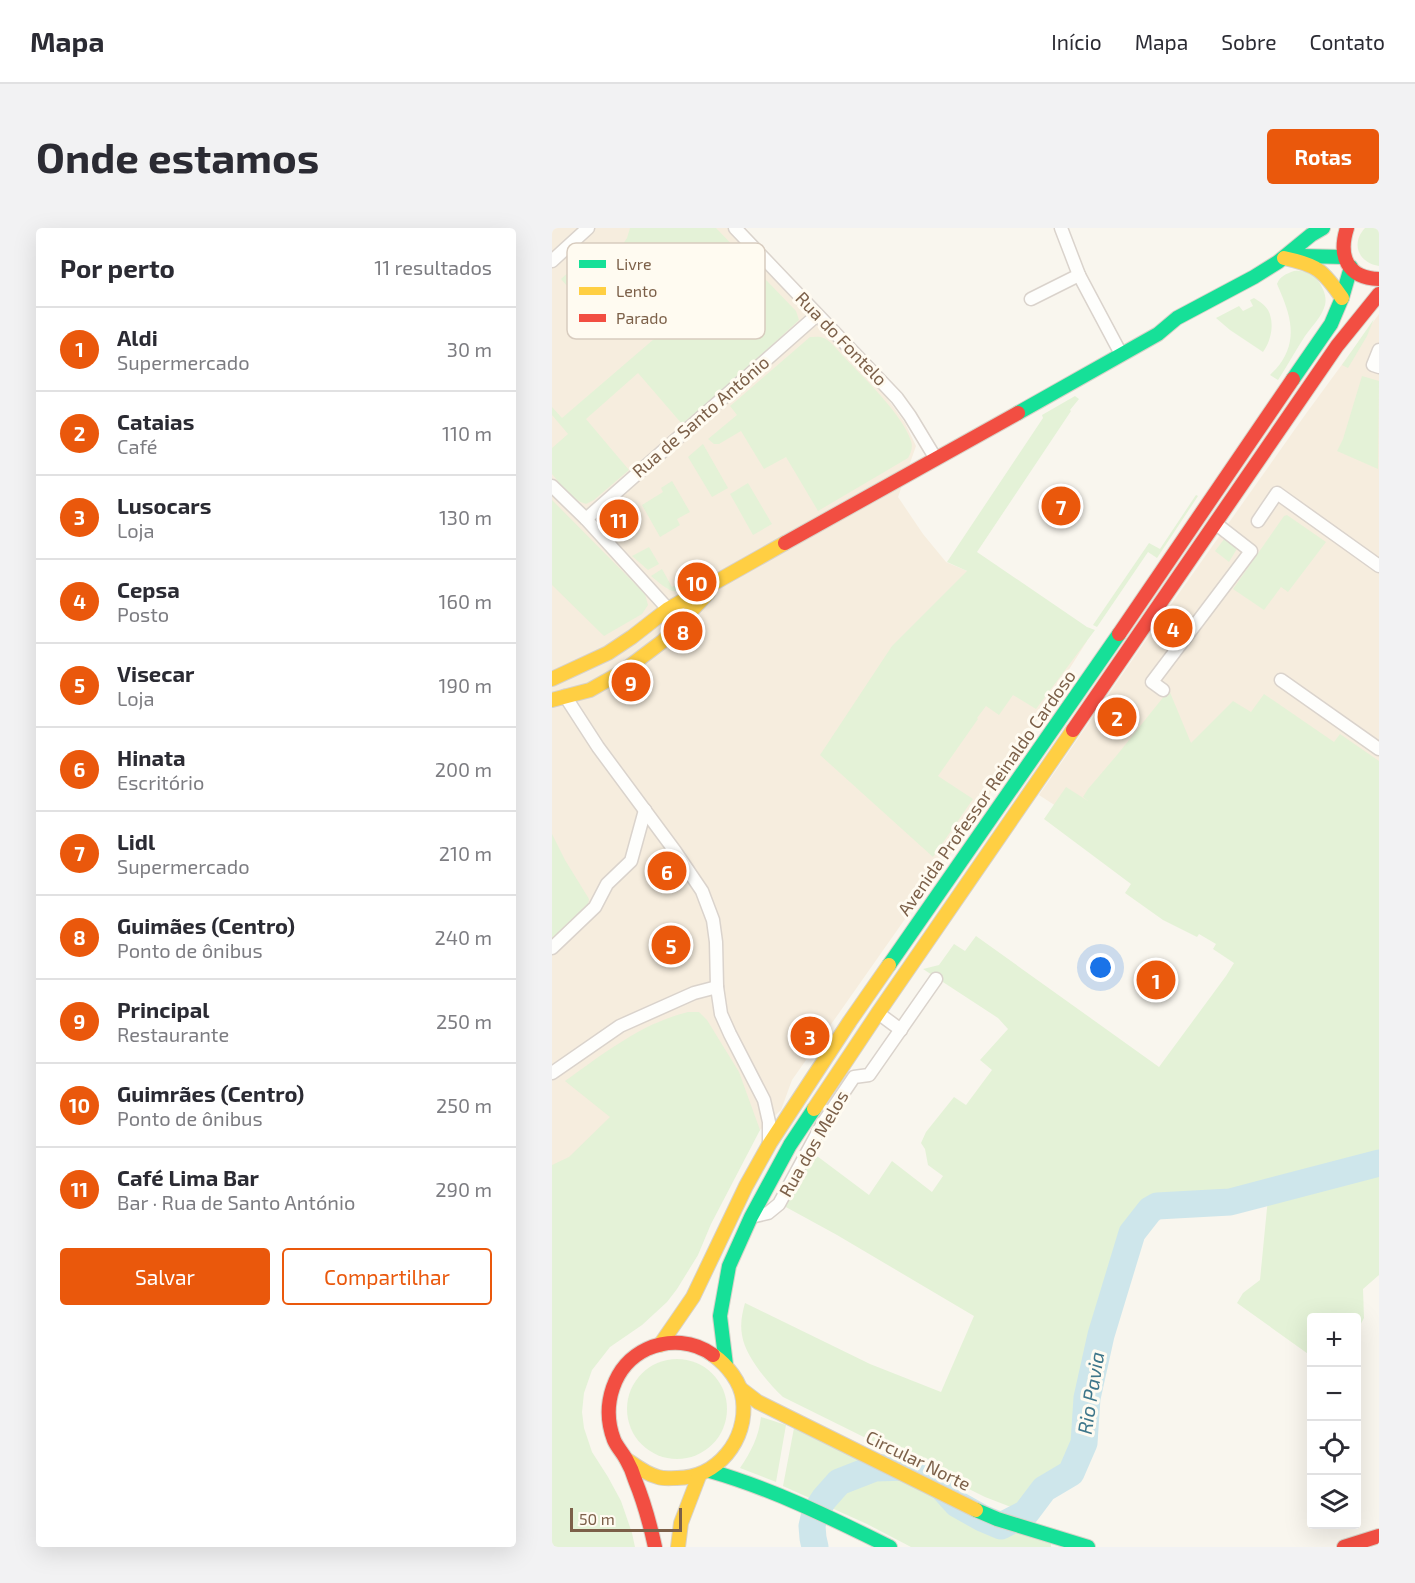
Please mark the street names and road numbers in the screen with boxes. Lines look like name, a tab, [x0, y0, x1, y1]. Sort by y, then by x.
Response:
street label: Rua do Fontelo	[791, 287, 892, 390]
street label: Rua de Santo António	[627, 351, 773, 482]
street label: Avenida Professor Reinaldo Cardoso	[893, 665, 1080, 920]
street label: Rua dos Melos	[774, 1086, 852, 1201]
street label: Circular Norte	[863, 1425, 974, 1495]

